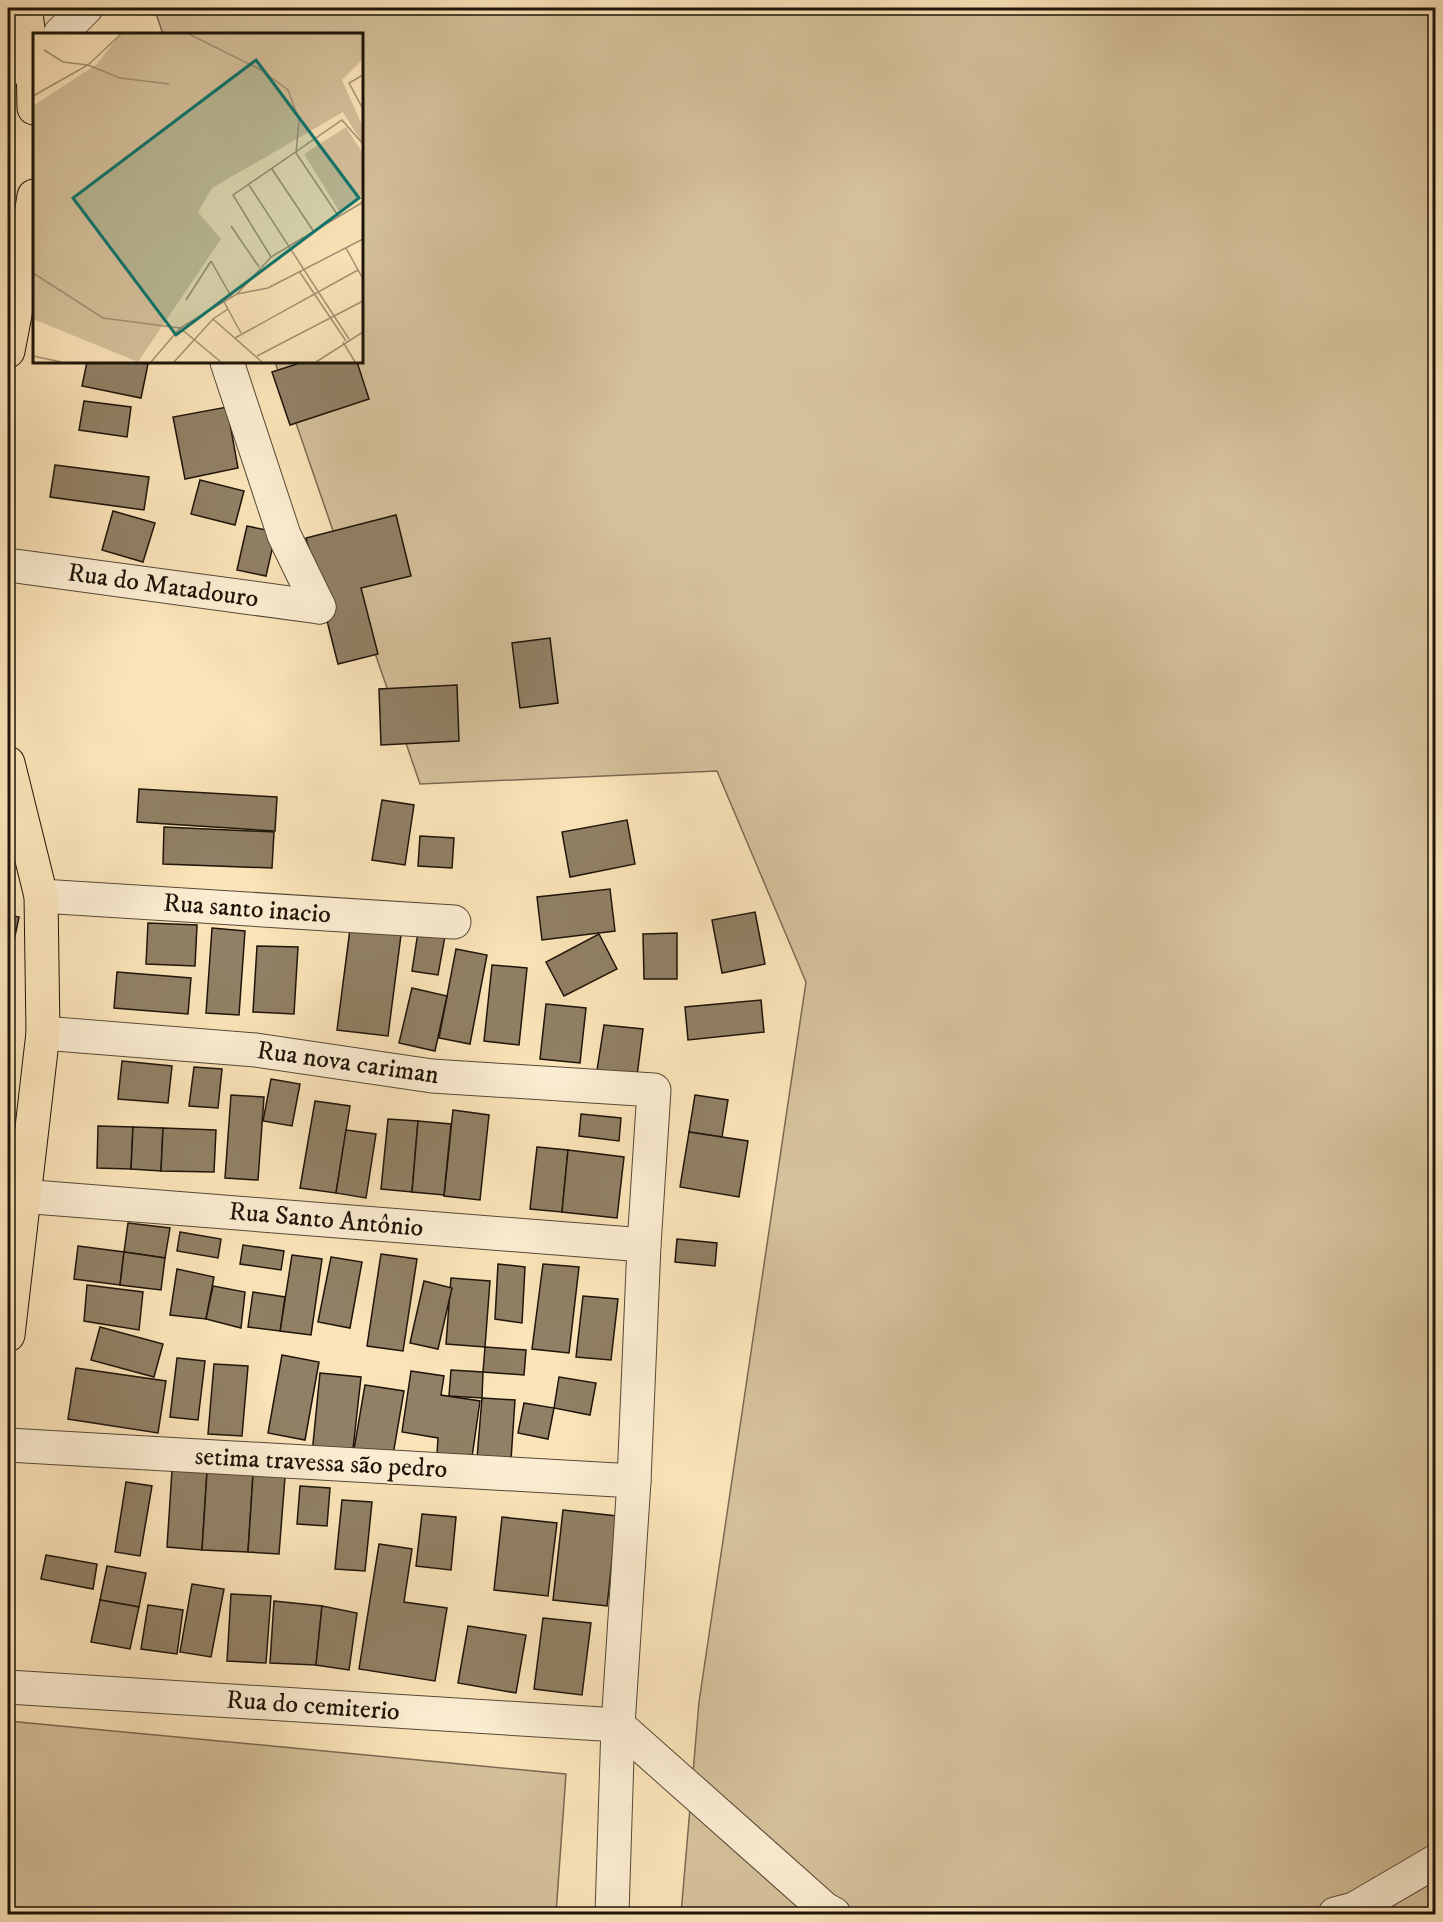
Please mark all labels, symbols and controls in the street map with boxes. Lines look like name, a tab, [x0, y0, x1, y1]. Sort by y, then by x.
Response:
inset map	[33, 33, 363, 363]
street label: Rua do Matadouro	[65, 556, 261, 616]
street label: Rua santo inacio	[162, 887, 332, 931]
street label: Rua nova cariman	[255, 1034, 442, 1092]
street label: Rua Santo Antônio	[227, 1195, 425, 1245]
street label: setima travessa são pedro	[194, 1440, 448, 1486]
street label: Rua do cemiterio	[225, 1683, 401, 1729]

